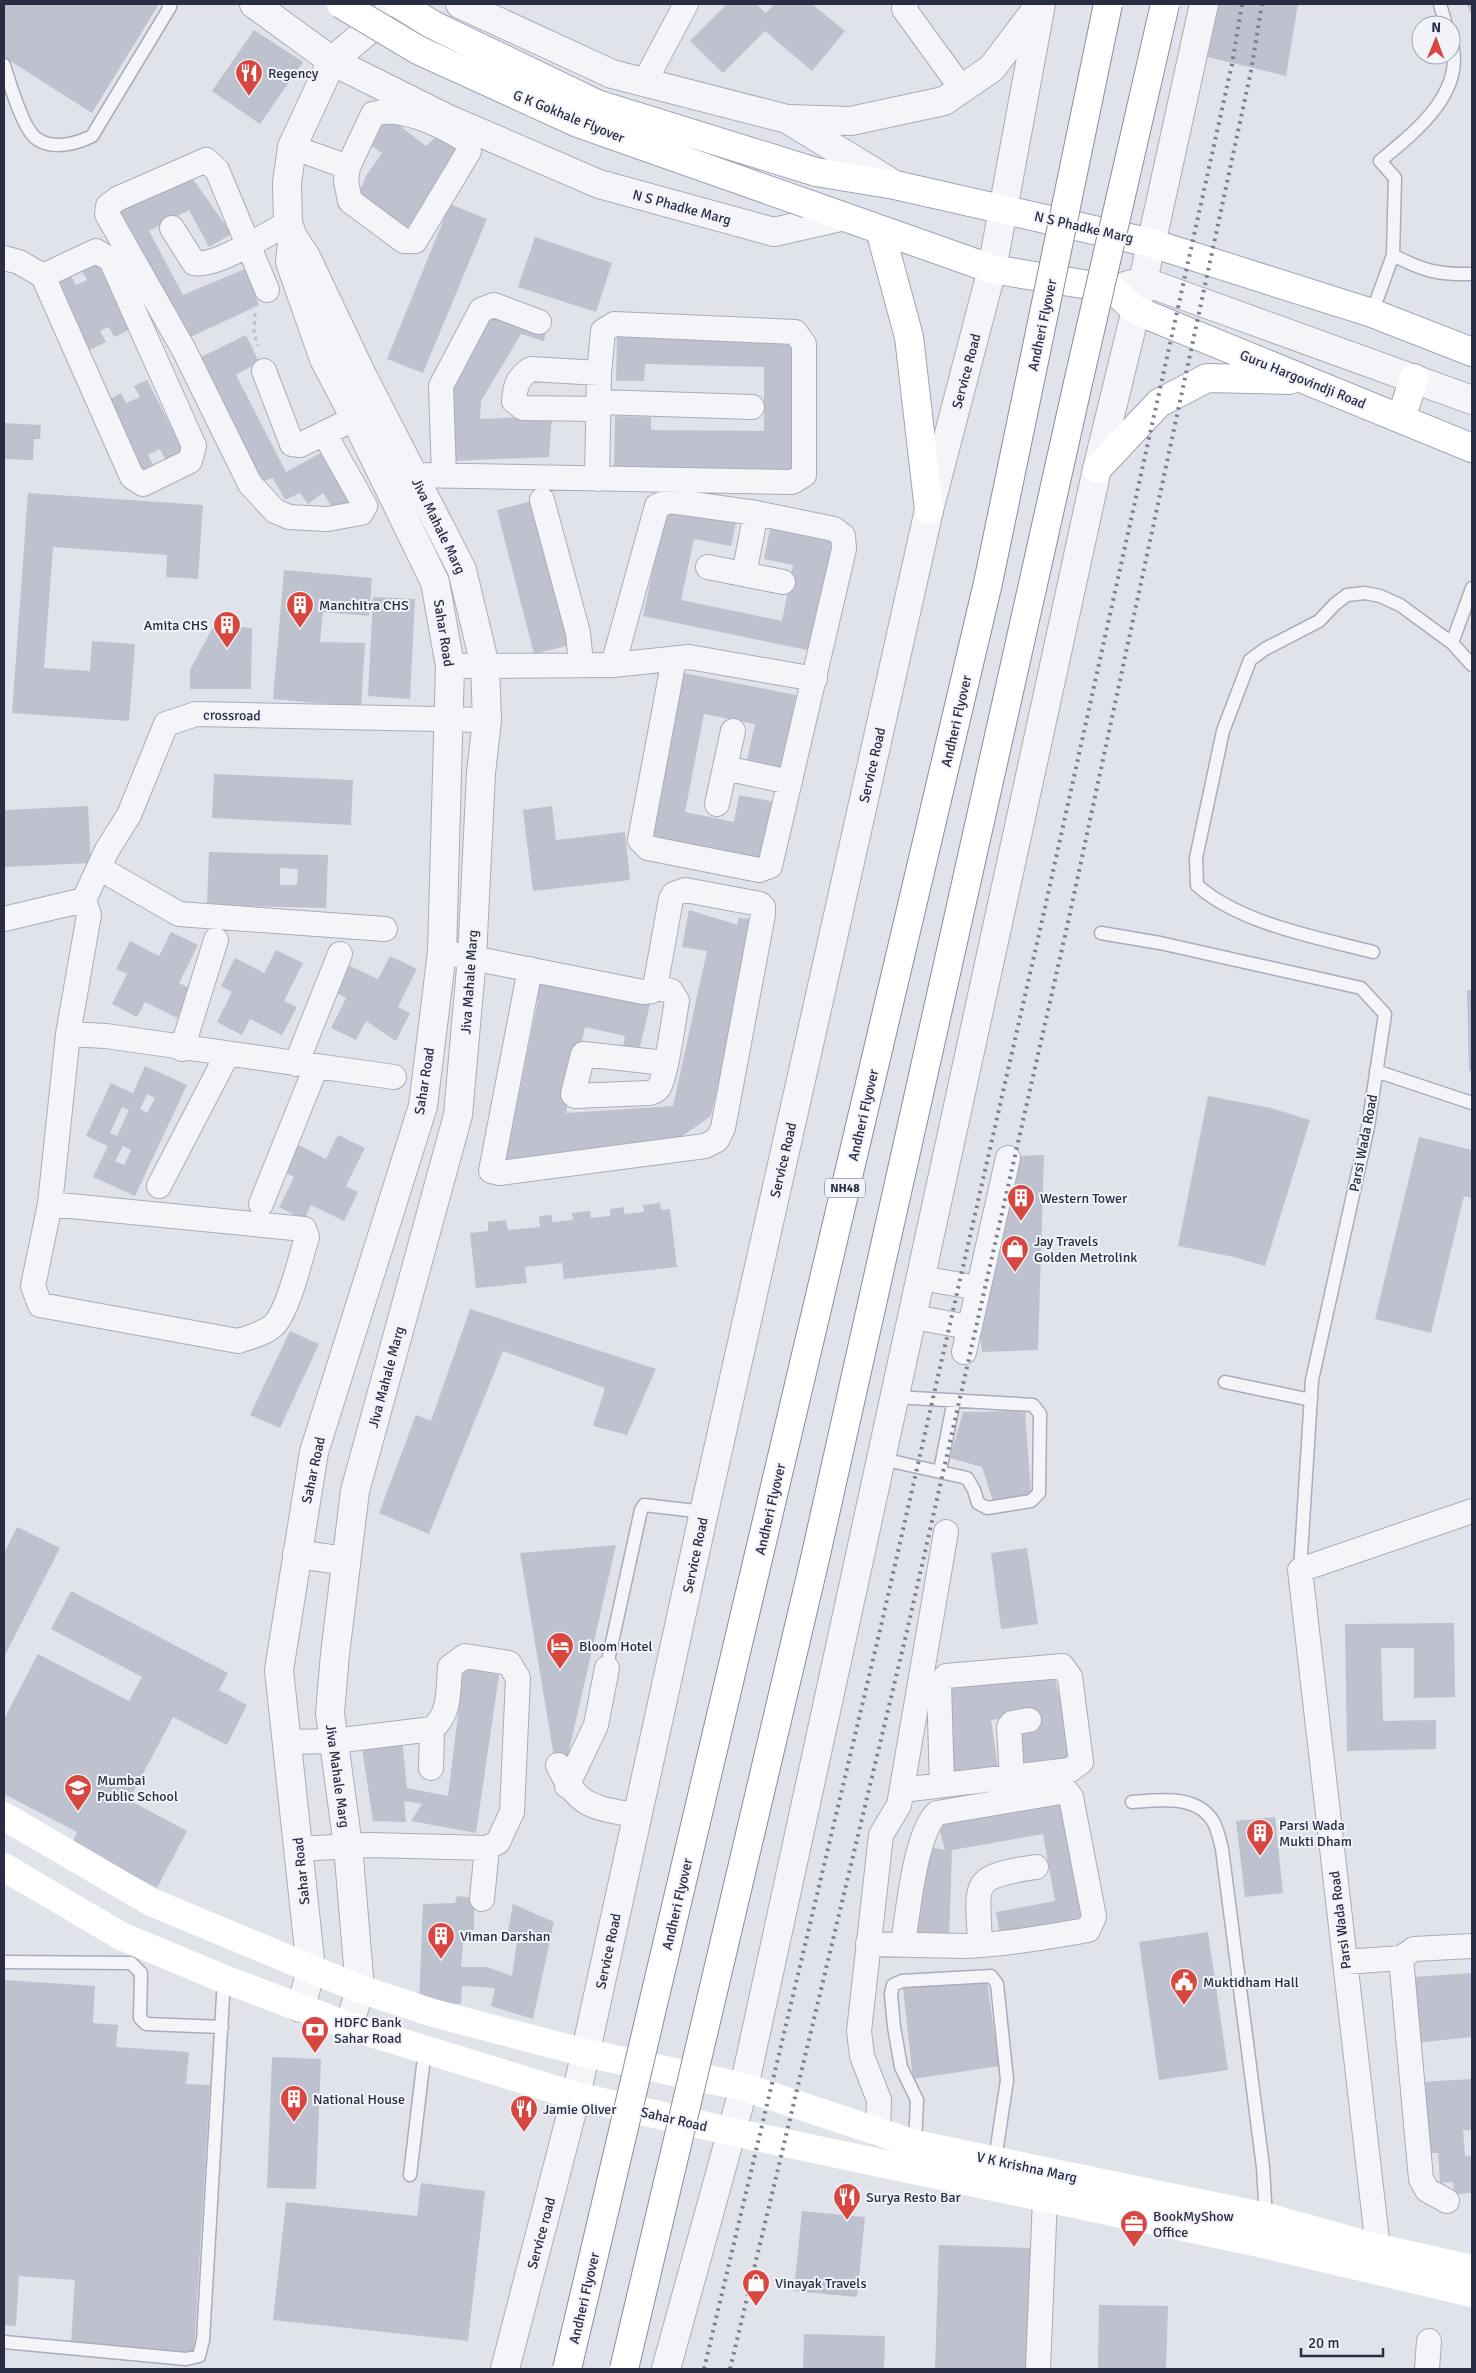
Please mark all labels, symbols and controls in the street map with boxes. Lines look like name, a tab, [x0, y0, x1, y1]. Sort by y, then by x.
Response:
north arrow	[1411, 15, 1461, 65]
text: N	[1431, 19, 1441, 36]
restaurant icon: Regency	[234, 58, 264, 97]
place label: Regency	[268, 65, 319, 82]
street label: G K Gokhale Flyover	[511, 86, 628, 147]
street label: N S Phadke Marg	[631, 186, 733, 229]
street label: N S Phadke Marg	[1033, 208, 1135, 247]
street label: Andheri Flyover	[1024, 277, 1061, 373]
street label: Service Road	[948, 332, 985, 410]
street label: Guru Hargovindji Road	[1237, 346, 1368, 413]
street label: Jiva Mahale Marg	[408, 476, 469, 577]
building icon: Manchitra CHS	[285, 590, 315, 629]
place label: Manchitra CHS	[319, 597, 409, 614]
street label: Sahar Road	[430, 598, 457, 668]
building icon: Amita CHS	[212, 610, 242, 649]
place label: Amita CHS	[144, 617, 208, 634]
street label: Andheri Flyover	[938, 673, 975, 769]
street label: crossroad	[203, 706, 261, 725]
street label: Service Road	[856, 726, 889, 804]
street label: Jiva Mahale Marg	[457, 929, 482, 1035]
street label: Sahar Road	[411, 1046, 438, 1116]
street label: Andheri Flyover	[845, 1067, 882, 1163]
street label: Parsi Wada Road	[1346, 1093, 1381, 1193]
street label: Service Road	[767, 1121, 800, 1199]
road number: NH48	[825, 1178, 865, 1198]
building icon: Western Tower	[1006, 1183, 1036, 1222]
place label: Western Tower	[1040, 1190, 1128, 1207]
place label: Jay Travels Golden Metrolink	[1034, 1233, 1137, 1266]
shop icon: Jay Travels Golden Metrolink	[1000, 1234, 1030, 1273]
street label: Jiva Mahale Marg	[365, 1324, 408, 1430]
street label: Sahar Road	[298, 1435, 329, 1505]
street label: Andheri Flyover	[752, 1461, 789, 1557]
street label: Service Road	[679, 1516, 712, 1594]
hotel icon: Bloom Hotel	[545, 1631, 575, 1670]
place label: Bloom Hotel	[579, 1638, 653, 1655]
street label: Jiva Mahale Marg	[322, 1723, 353, 1829]
place label: Mumbai Public School	[97, 1772, 178, 1805]
school or university icon: Mumbai Public School	[63, 1773, 93, 1812]
place label: Parsi Wada Mukti Dham	[1279, 1817, 1352, 1850]
building icon: Parsi Wada Mukti Dham	[1245, 1818, 1275, 1857]
street label: Sahar Road	[290, 1836, 313, 1906]
street label: Andheri Flyover	[659, 1856, 696, 1952]
street label: Parsi Wada Road	[1326, 1870, 1355, 1970]
street label: Service Road	[592, 1912, 625, 1990]
building icon: Viman Darshan	[426, 1921, 456, 1960]
place label: Viman Darshan	[460, 1928, 551, 1945]
public building icon: Muktidham Hall	[1169, 1967, 1199, 2006]
place label: Muktidham Hall	[1203, 1974, 1299, 1991]
place label: HDFC Bank Sahar Road	[334, 2014, 402, 2047]
bank icon: HDFC Bank Sahar Road	[300, 2015, 330, 2054]
building icon: National House	[279, 2084, 309, 2123]
place label: National House	[313, 2091, 405, 2108]
restaurant icon: Jamie Oliver	[509, 2094, 539, 2133]
place label: Jamie Oliver	[543, 2101, 617, 2118]
street label: Sahar Road	[639, 2104, 709, 2135]
street label: V K Krishna Marg	[975, 2149, 1079, 2186]
restaurant icon: Surya Resto Bar	[832, 2182, 862, 2221]
place label: Surya Resto Bar	[866, 2189, 962, 2206]
street label: Service road	[524, 2195, 559, 2271]
place label: BookMyShow Office	[1153, 2208, 1234, 2241]
office icon: BookMyShow Office	[1119, 2209, 1149, 2248]
street label: Andheri Flyover	[566, 2250, 603, 2346]
shop icon: Vinayak Travels	[741, 2268, 771, 2307]
place label: Vinayak Travels	[775, 2275, 867, 2292]
scale bar	[1301, 2326, 1384, 2358]
text: 20 m	[1308, 2334, 1339, 2352]

